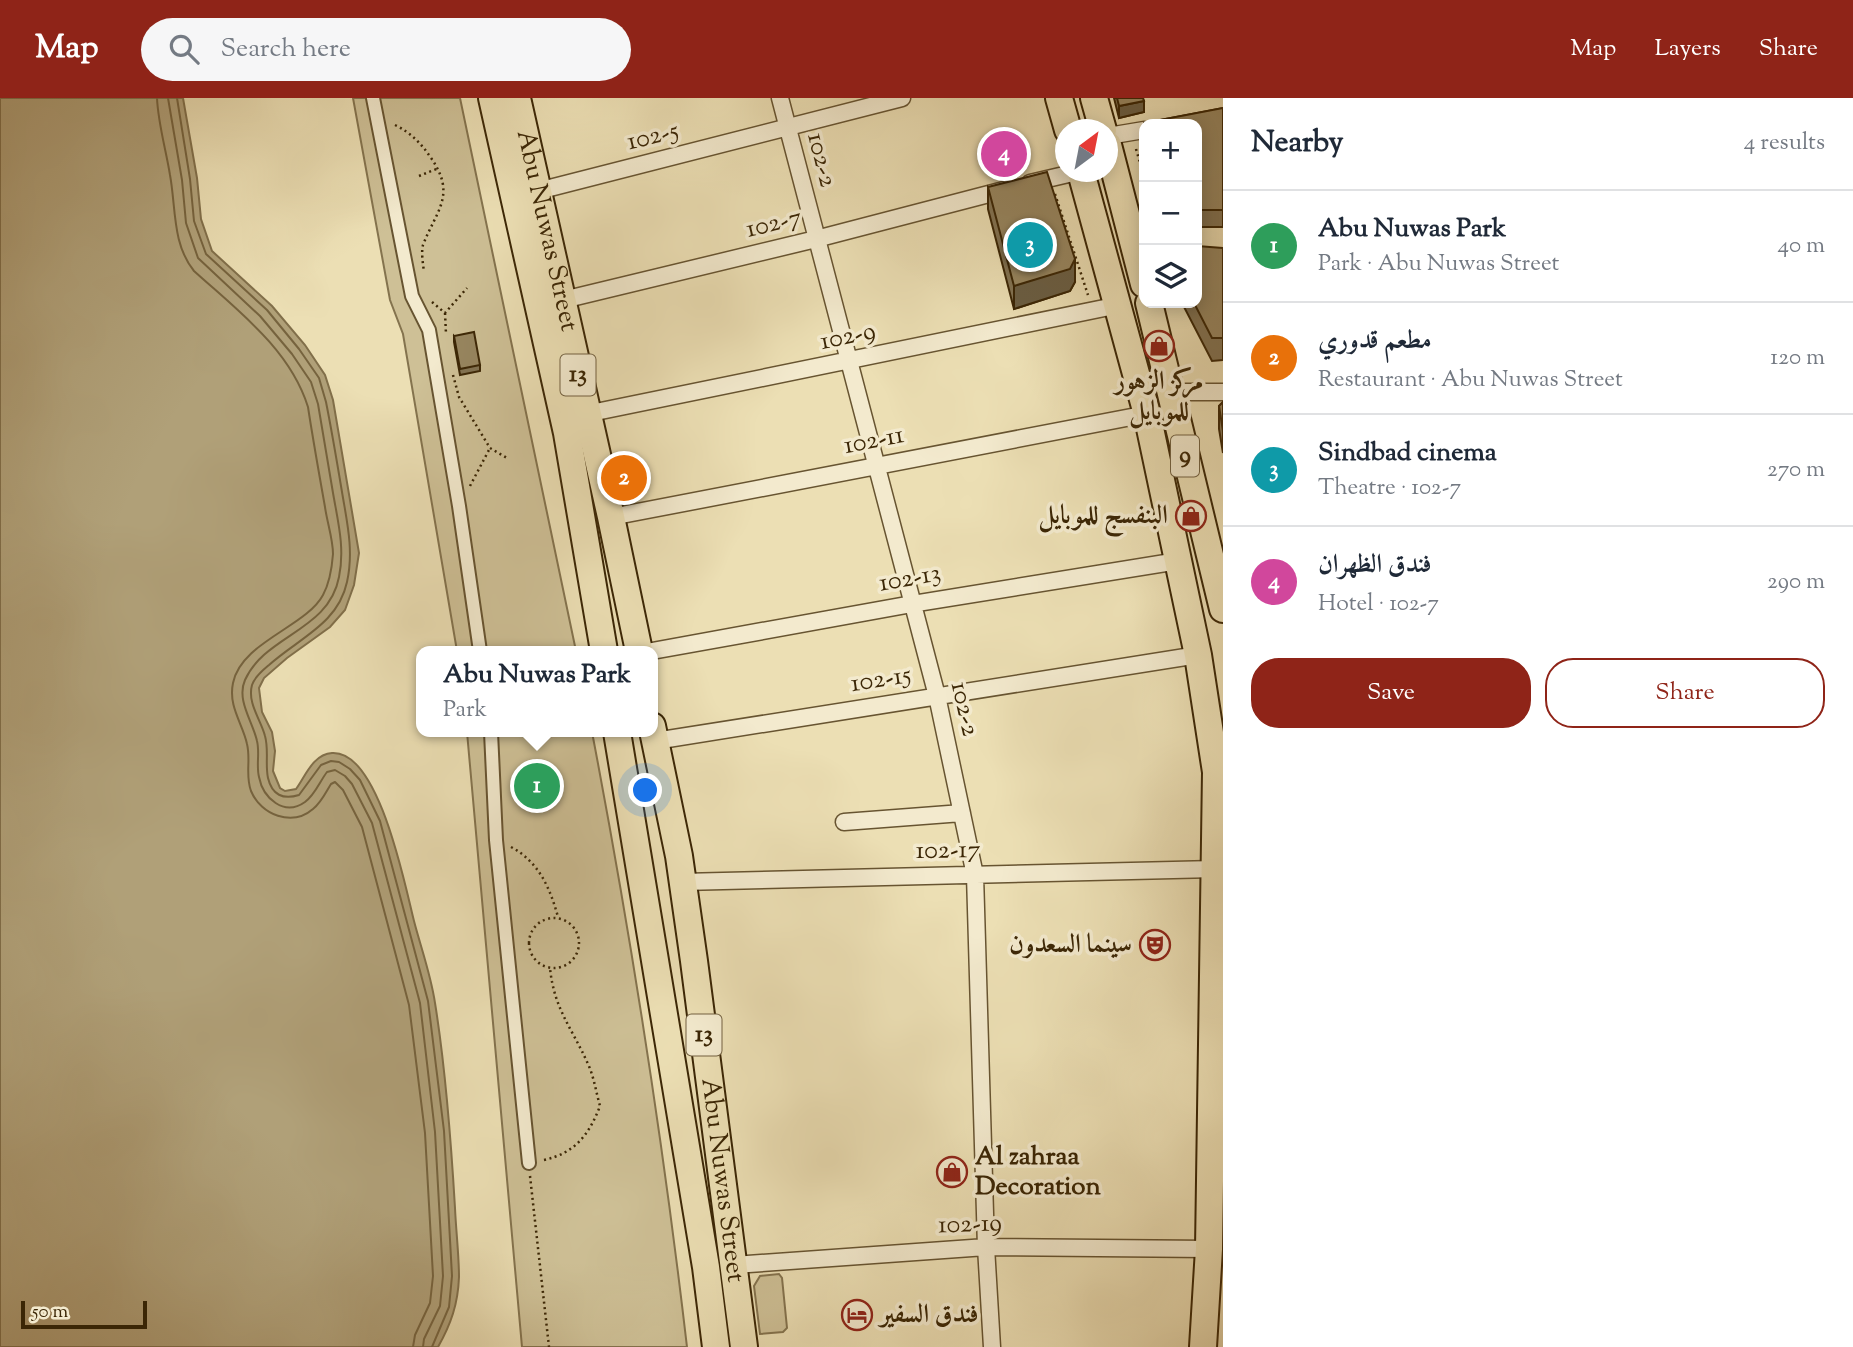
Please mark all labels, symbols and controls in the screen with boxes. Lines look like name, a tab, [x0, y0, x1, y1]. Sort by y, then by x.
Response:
search box	[141, 18, 631, 81]
text: Map	[35, 25, 99, 73]
icon: search	[165, 30, 203, 68]
text: Search here	[221, 31, 351, 68]
text: Map	[1570, 32, 1616, 66]
text: Layers	[1654, 32, 1721, 66]
text: Share	[1759, 32, 1818, 66]
street label: 102-5	[623, 113, 683, 161]
north arrow	[1055, 119, 1118, 182]
map controls	[1139, 119, 1202, 308]
button: +	[1139, 119, 1202, 182]
text: Nearby	[1251, 122, 1343, 165]
street label: Abu Nuwas Street	[506, 126, 587, 335]
text: 4 results	[1744, 127, 1825, 160]
pin: 4	[981, 128, 1027, 180]
street label: 102-2	[796, 129, 846, 191]
button: −	[1139, 182, 1202, 245]
street label: 102-7	[742, 199, 806, 249]
text: Abu Nuwas Park	[1318, 211, 1506, 248]
pin: 3	[1007, 219, 1053, 271]
text: 1	[1270, 230, 1278, 263]
text: 40 m	[1778, 230, 1825, 263]
button: layers	[1139, 245, 1202, 308]
text: Park · Abu Nuwas Street	[1318, 248, 1559, 281]
street label: 102-9	[817, 313, 879, 361]
text: مطعم قدوري	[1318, 323, 1432, 360]
shop icon: مركز الزهور للموبايل	[1142, 329, 1176, 363]
text: 2	[1269, 342, 1279, 375]
text: 120 m	[1770, 342, 1825, 375]
road number: 13	[560, 354, 596, 396]
place label: مركز الزهور للموبايل	[1112, 364, 1203, 431]
text: Restaurant · Abu Nuwas Street	[1318, 364, 1623, 397]
street label: 102-11	[841, 417, 907, 465]
text: Sindbad cinema	[1318, 435, 1497, 472]
road number: 9	[1171, 436, 1199, 477]
pin: 2	[601, 452, 647, 504]
text: 3	[1269, 454, 1279, 487]
text: 270 m	[1767, 454, 1825, 487]
text: Theatre · 102-7	[1318, 472, 1461, 505]
place label: البنفسج للموبايل	[1038, 498, 1168, 538]
shop icon: البنفسج للموبايل	[1174, 499, 1208, 533]
text: فندق الظهران	[1318, 547, 1432, 584]
street label: 102-13	[876, 555, 944, 603]
text: 4	[1268, 566, 1280, 599]
text: 290 m	[1767, 566, 1825, 599]
text: Hotel · 102-7	[1318, 588, 1439, 621]
popup	[416, 646, 658, 737]
text: Abu Nuwas Park	[443, 657, 631, 694]
street label: 102-15	[848, 657, 914, 703]
button: Save	[1251, 658, 1531, 728]
button: Share	[1545, 658, 1825, 728]
street label: 102-2	[940, 678, 988, 740]
text: Park	[443, 694, 487, 727]
pin: 1	[514, 760, 560, 812]
your location	[628, 773, 662, 807]
street label: 102-17	[915, 832, 981, 870]
place label: سينما السعدون	[1009, 927, 1132, 964]
theatre icon: سينما السعدون	[1138, 928, 1172, 962]
road number: 13	[686, 1015, 722, 1056]
street label: Abu Nuwas Street	[691, 1076, 754, 1285]
place label: Al zahraa Decoration	[975, 1139, 1102, 1206]
shop icon: Al zahraa Decoration	[935, 1155, 969, 1189]
street label: 102-19	[937, 1205, 1003, 1245]
place label: فندق السفير	[877, 1297, 979, 1334]
scale bar	[21, 1298, 147, 1330]
hotel icon: فندق السفير	[840, 1298, 874, 1332]
text: 50 m	[32, 1299, 68, 1326]

